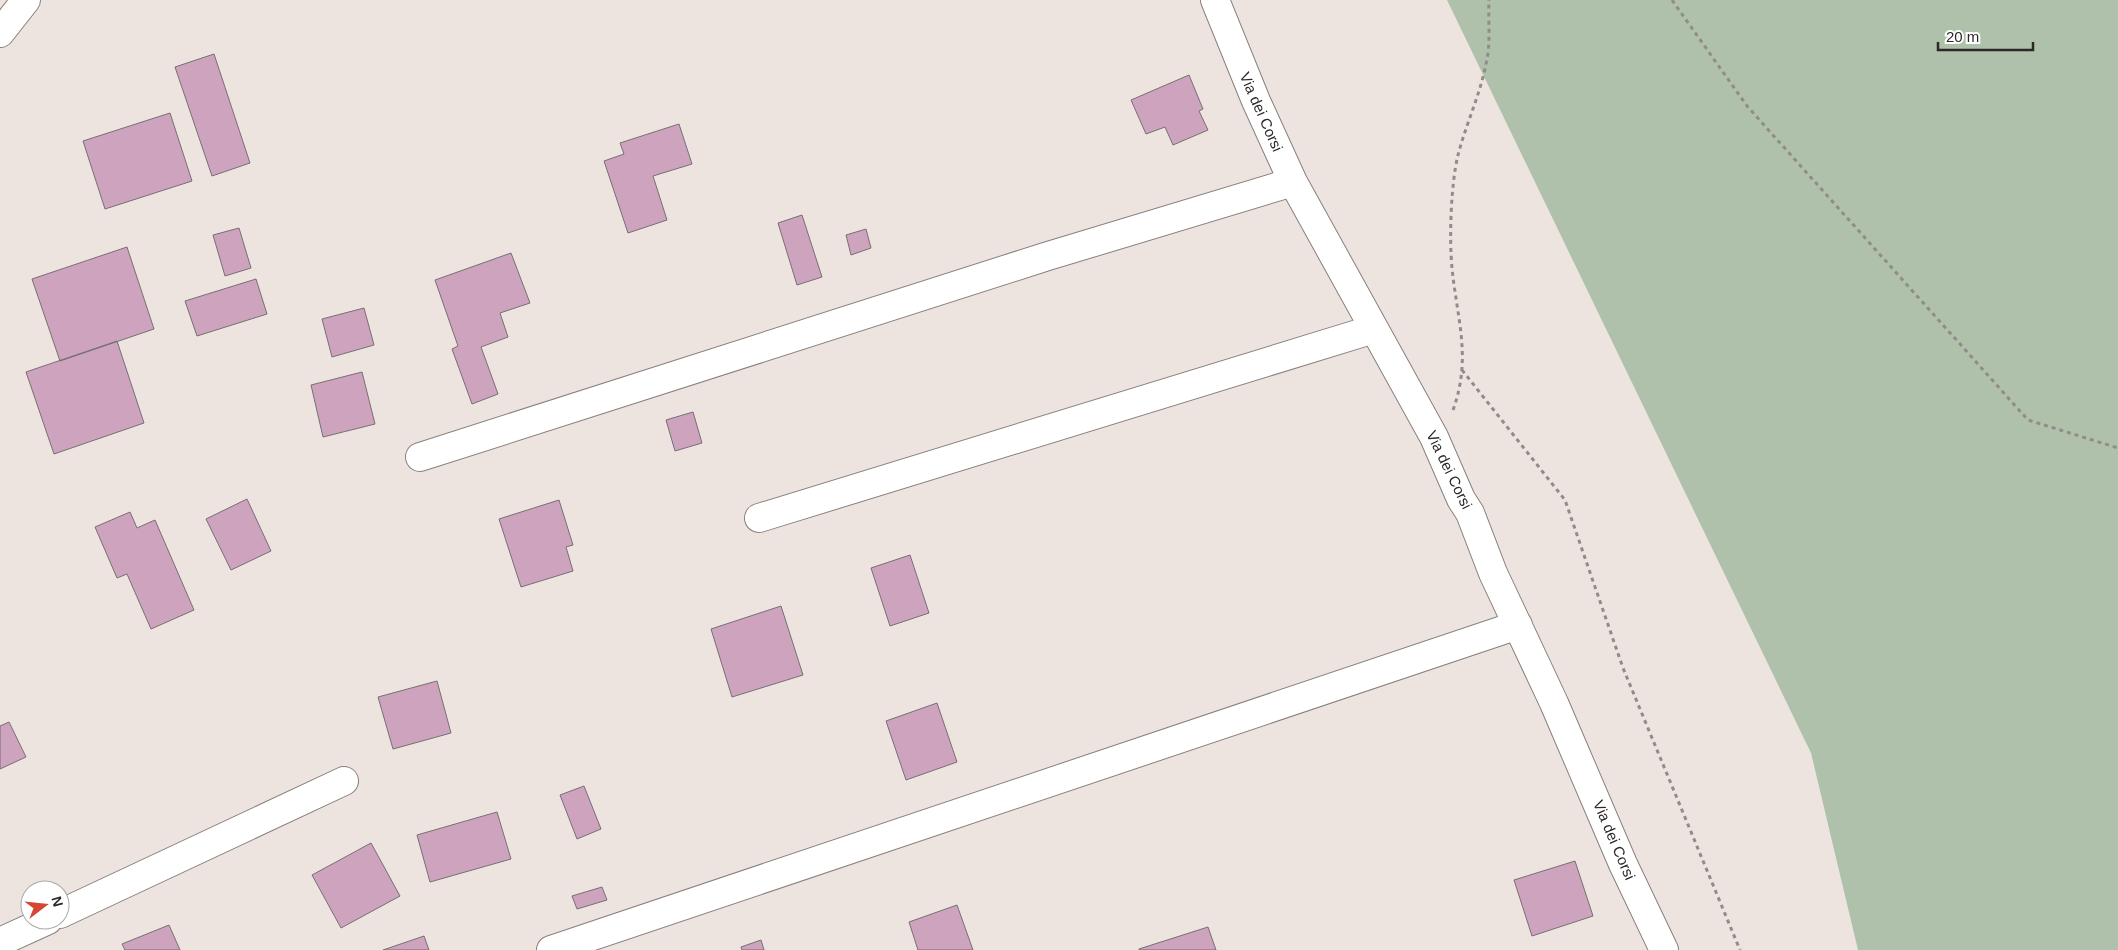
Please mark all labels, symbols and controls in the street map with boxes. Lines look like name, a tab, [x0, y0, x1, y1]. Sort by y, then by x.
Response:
scale bar	[1938, 20, 2033, 52]
text: 20 m	[1946, 28, 1979, 45]
street label: Via dei Corsi	[1236, 70, 1286, 154]
street label: Via dei Corsi	[1423, 428, 1476, 512]
street label: Via dei Corsi	[1590, 797, 1639, 882]
north arrow	[20, 880, 70, 930]
text: N	[48, 894, 67, 908]

